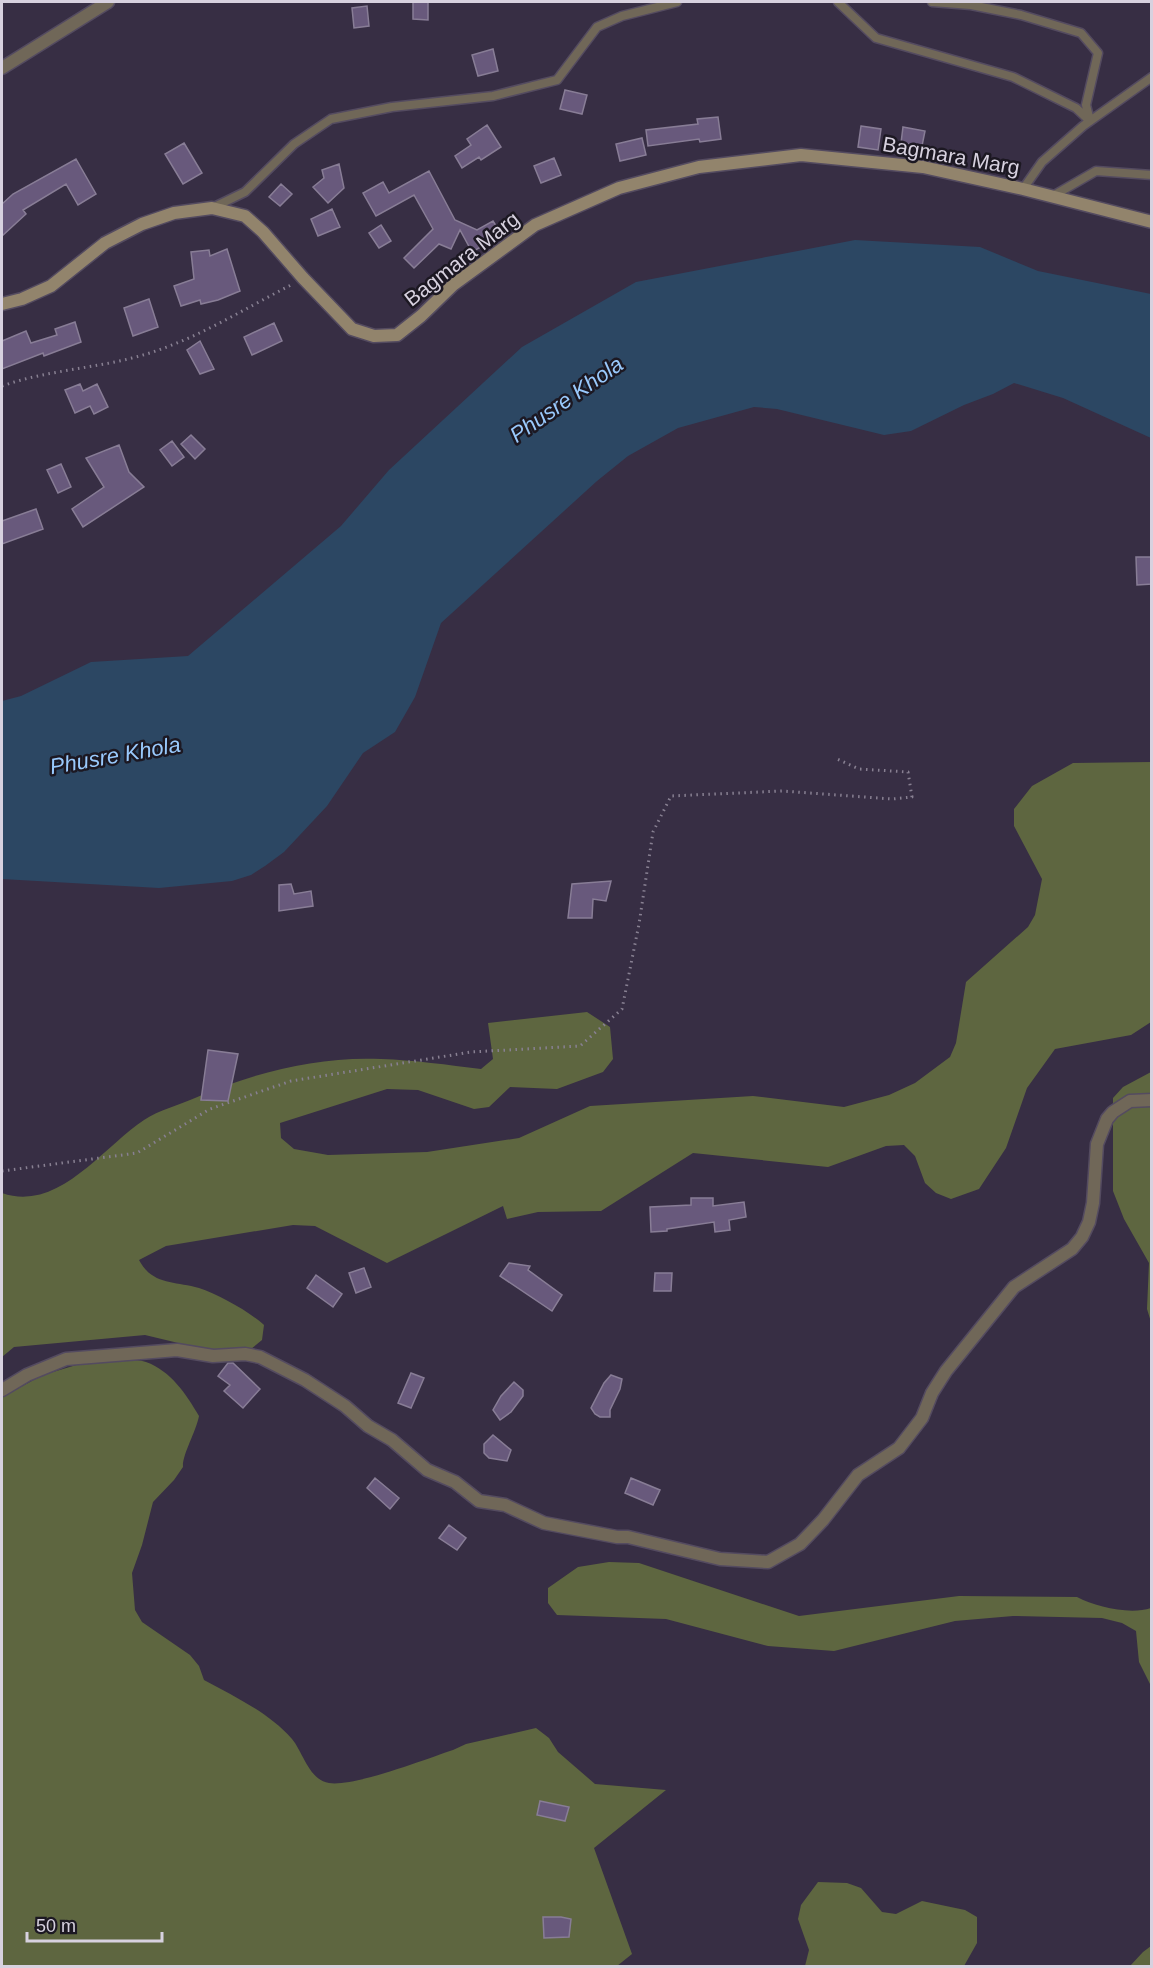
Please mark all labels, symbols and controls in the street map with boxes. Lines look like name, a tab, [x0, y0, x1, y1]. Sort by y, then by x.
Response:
street label: Bagmara Marg	[881, 132, 1021, 179]
street label: Bagmara Marg	[400, 207, 523, 310]
water label: Phusre Khola	[505, 351, 628, 448]
water label: Phusre Khola	[48, 732, 182, 779]
scale bar	[27, 1905, 162, 1943]
text: 50 m	[36, 1916, 76, 1936]

